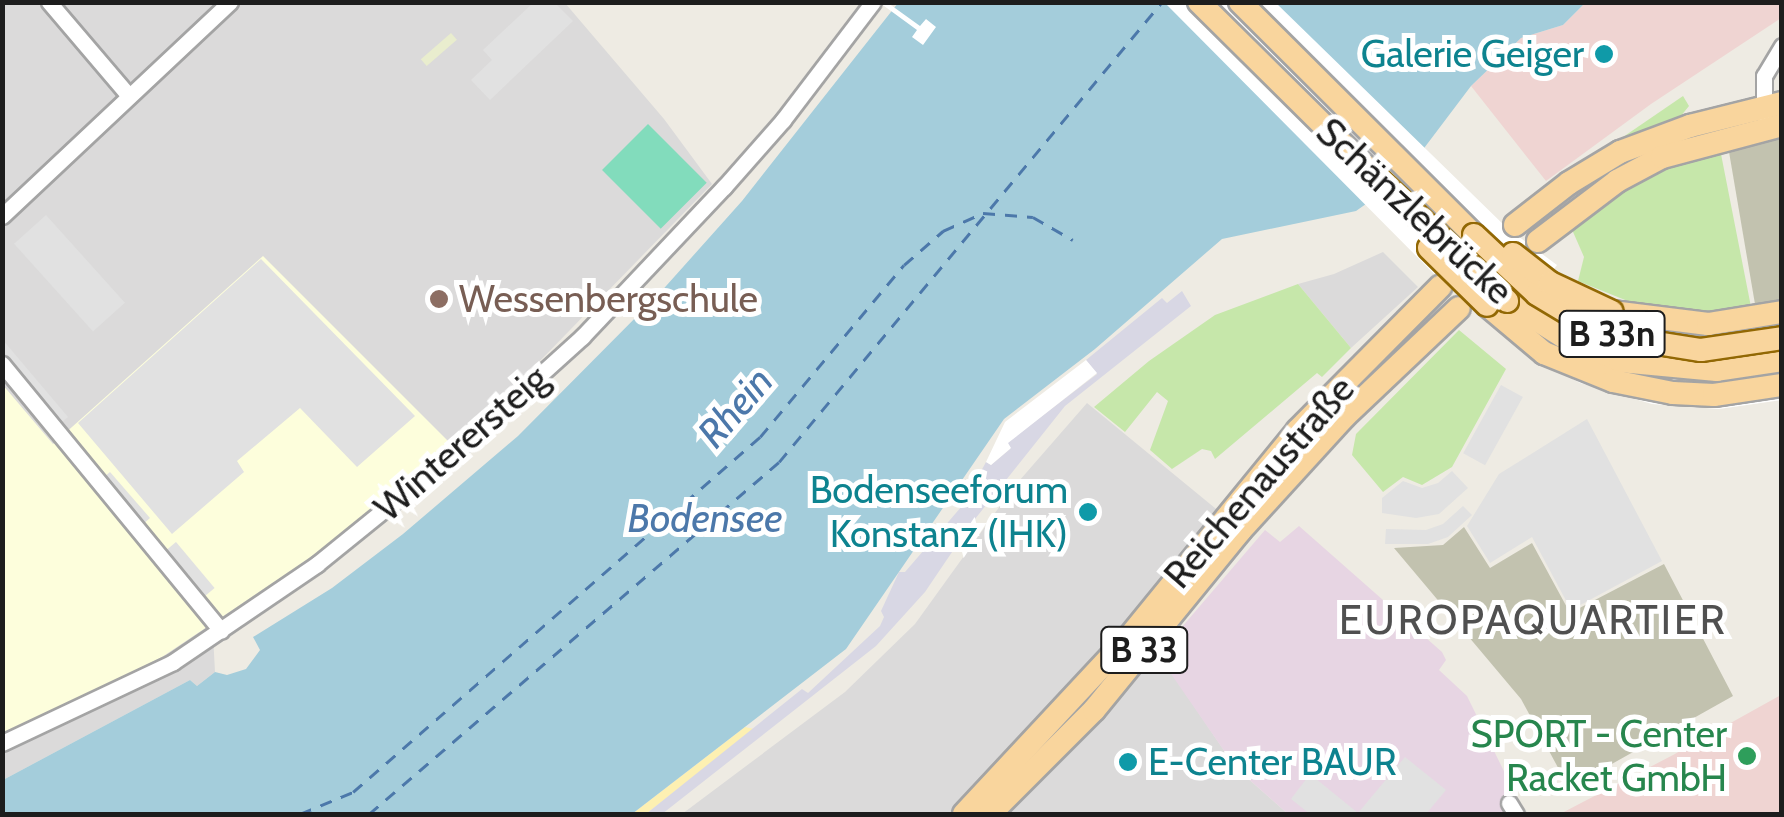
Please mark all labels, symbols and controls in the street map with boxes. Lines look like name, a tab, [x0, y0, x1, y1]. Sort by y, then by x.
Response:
place label: Galerie Geiger	[1361, 31, 1584, 77]
marker: Galerie Geiger	[1593, 43, 1615, 65]
street label: Schänzlebrücke	[1307, 109, 1523, 313]
place label: Wessenbergschule	[459, 276, 758, 322]
marker: Wessenbergschule	[428, 288, 450, 310]
road number: B 33n	[1557, 304, 1667, 364]
street label: Winterersteig	[365, 355, 557, 531]
water label: Rhein	[687, 357, 783, 457]
street label: Reichenaustraße	[1154, 367, 1364, 597]
place label: Bodenseeforum Konstanz (IHK)	[810, 467, 1068, 556]
water label: Bodensee	[627, 494, 783, 542]
marker: Bodenseeforum Konstanz (IHK)	[1077, 501, 1099, 523]
district label: EUROPAQUARTIER	[1339, 594, 1727, 644]
road number: B 33	[1099, 620, 1189, 680]
place label: SPORT - Center Racket GmbH	[1471, 711, 1727, 801]
place label: E-Center BAUR	[1148, 739, 1397, 785]
marker: SPORT - Center Racket GmbH	[1736, 745, 1758, 767]
marker: E-Center BAUR	[1117, 751, 1139, 773]

